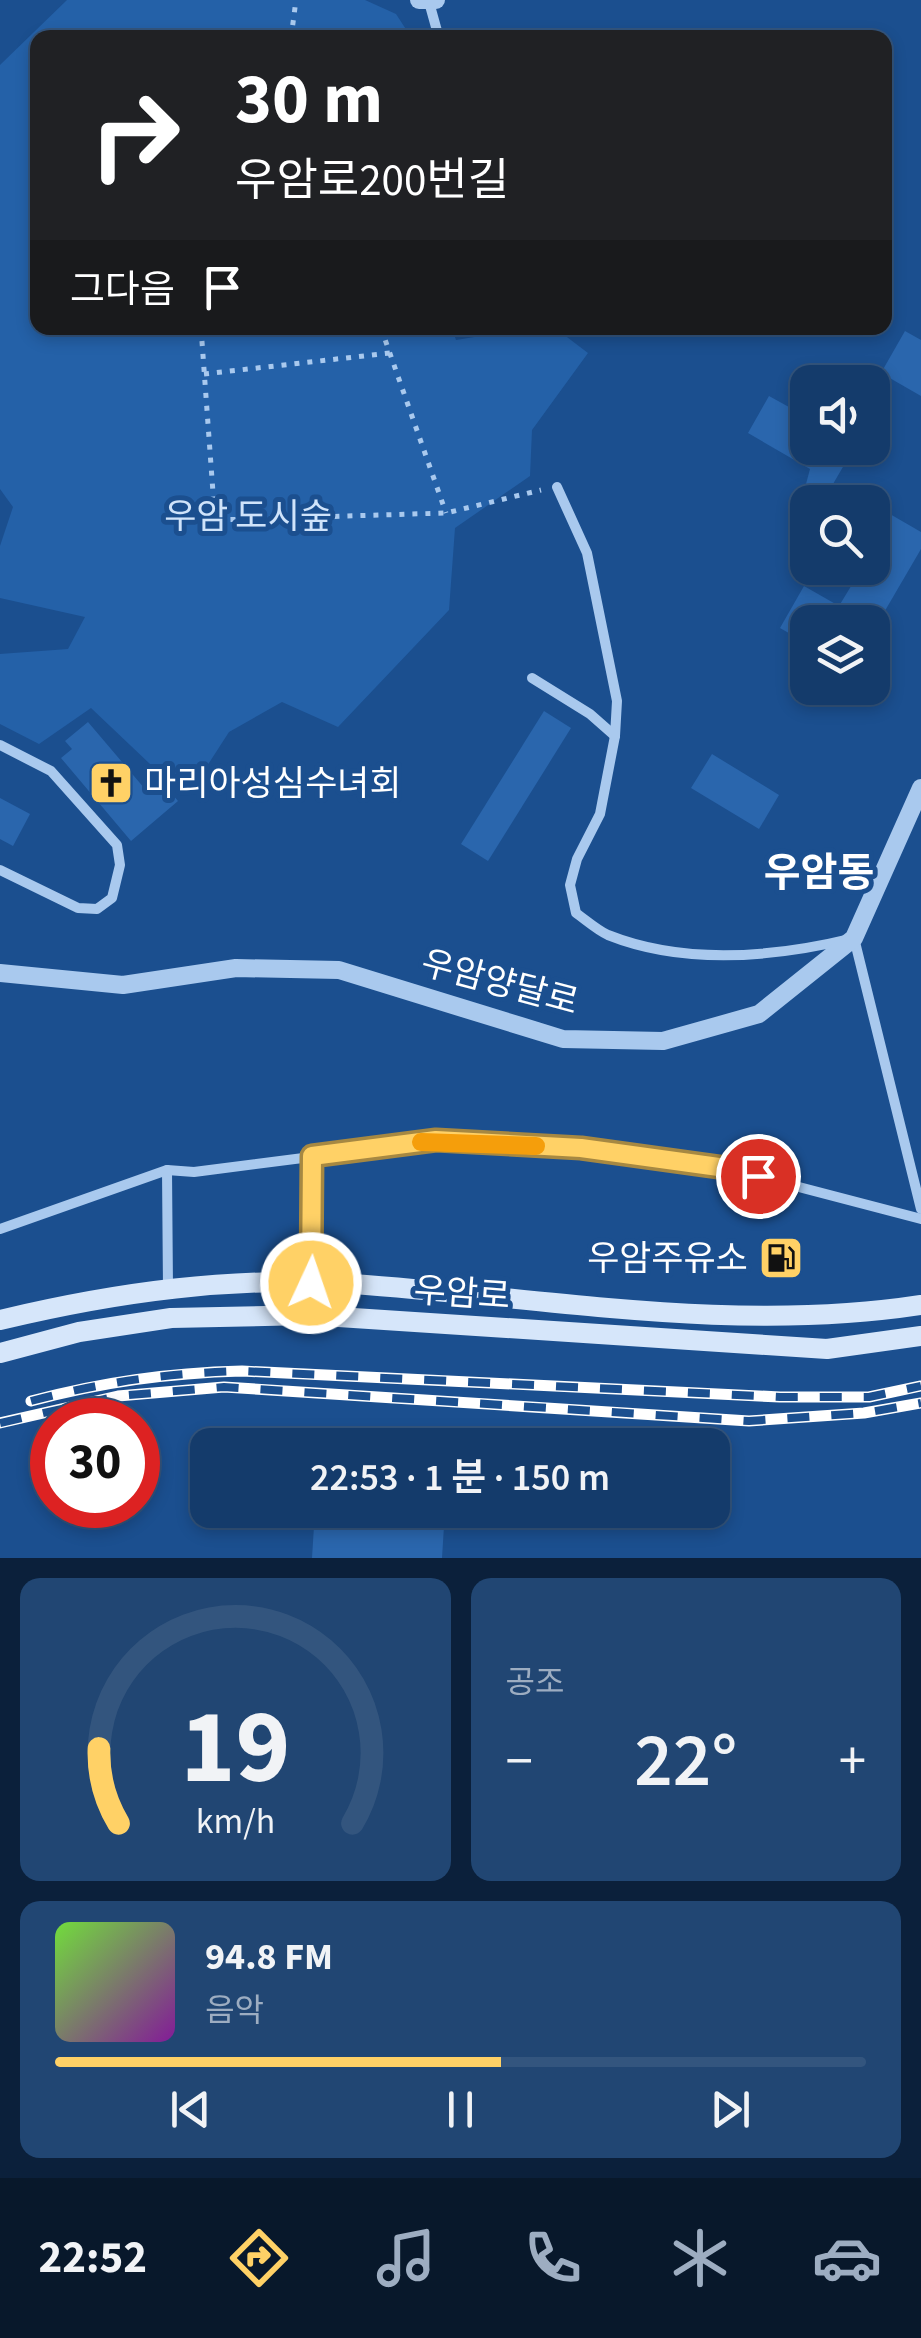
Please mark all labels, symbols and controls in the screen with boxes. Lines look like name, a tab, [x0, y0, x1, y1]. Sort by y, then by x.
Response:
text: 30 m	[235, 50, 383, 150]
icon: right	[70, 70, 200, 200]
text: 우암로200번길	[235, 149, 509, 213]
icon: arrive	[195, 260, 250, 315]
text: 그다음	[70, 263, 175, 317]
map controls	[790, 365, 890, 705]
button: sound	[790, 365, 890, 465]
button: search	[790, 485, 890, 585]
park label: 우암 도시숲	[164, 492, 332, 542]
button: layers	[790, 605, 890, 705]
place label: 마리아성심수녀회	[144, 759, 402, 809]
church icon: 마리아성심수녀회	[88, 760, 134, 806]
district label: 우암동	[764, 845, 874, 902]
street label: 우암양달로	[416, 938, 584, 1028]
pin	[716, 1134, 801, 1219]
icon: arrive	[731, 1149, 786, 1204]
position arrow	[259, 1231, 363, 1335]
place label: 우암주유소	[587, 1234, 748, 1284]
fuel station icon: 우암주유소	[758, 1235, 804, 1281]
street label: 우암로	[412, 1266, 512, 1322]
speed limit sign: 30	[30, 1398, 160, 1528]
text: 22:53 · 1 분 · 150 m	[310, 1451, 610, 1505]
text: 공조	[506, 1660, 564, 1706]
text: 19	[180, 1675, 290, 1823]
text: 22°	[634, 1708, 737, 1815]
text: −	[506, 1723, 533, 1801]
text: +	[839, 1723, 866, 1801]
text: km/h	[196, 1796, 275, 1847]
text: 94.8 FM	[205, 1930, 333, 1984]
text: 음악	[205, 1988, 264, 2034]
icon: previous	[163, 2082, 218, 2137]
icon: pause	[433, 2082, 488, 2137]
icon: next	[703, 2082, 758, 2137]
icon: directions	[224, 2223, 294, 2293]
icon: music	[371, 2223, 441, 2293]
icon: phone	[518, 2223, 588, 2293]
icon: climate	[665, 2223, 735, 2293]
icon: car	[812, 2223, 882, 2293]
text: 22:52	[39, 2226, 147, 2290]

